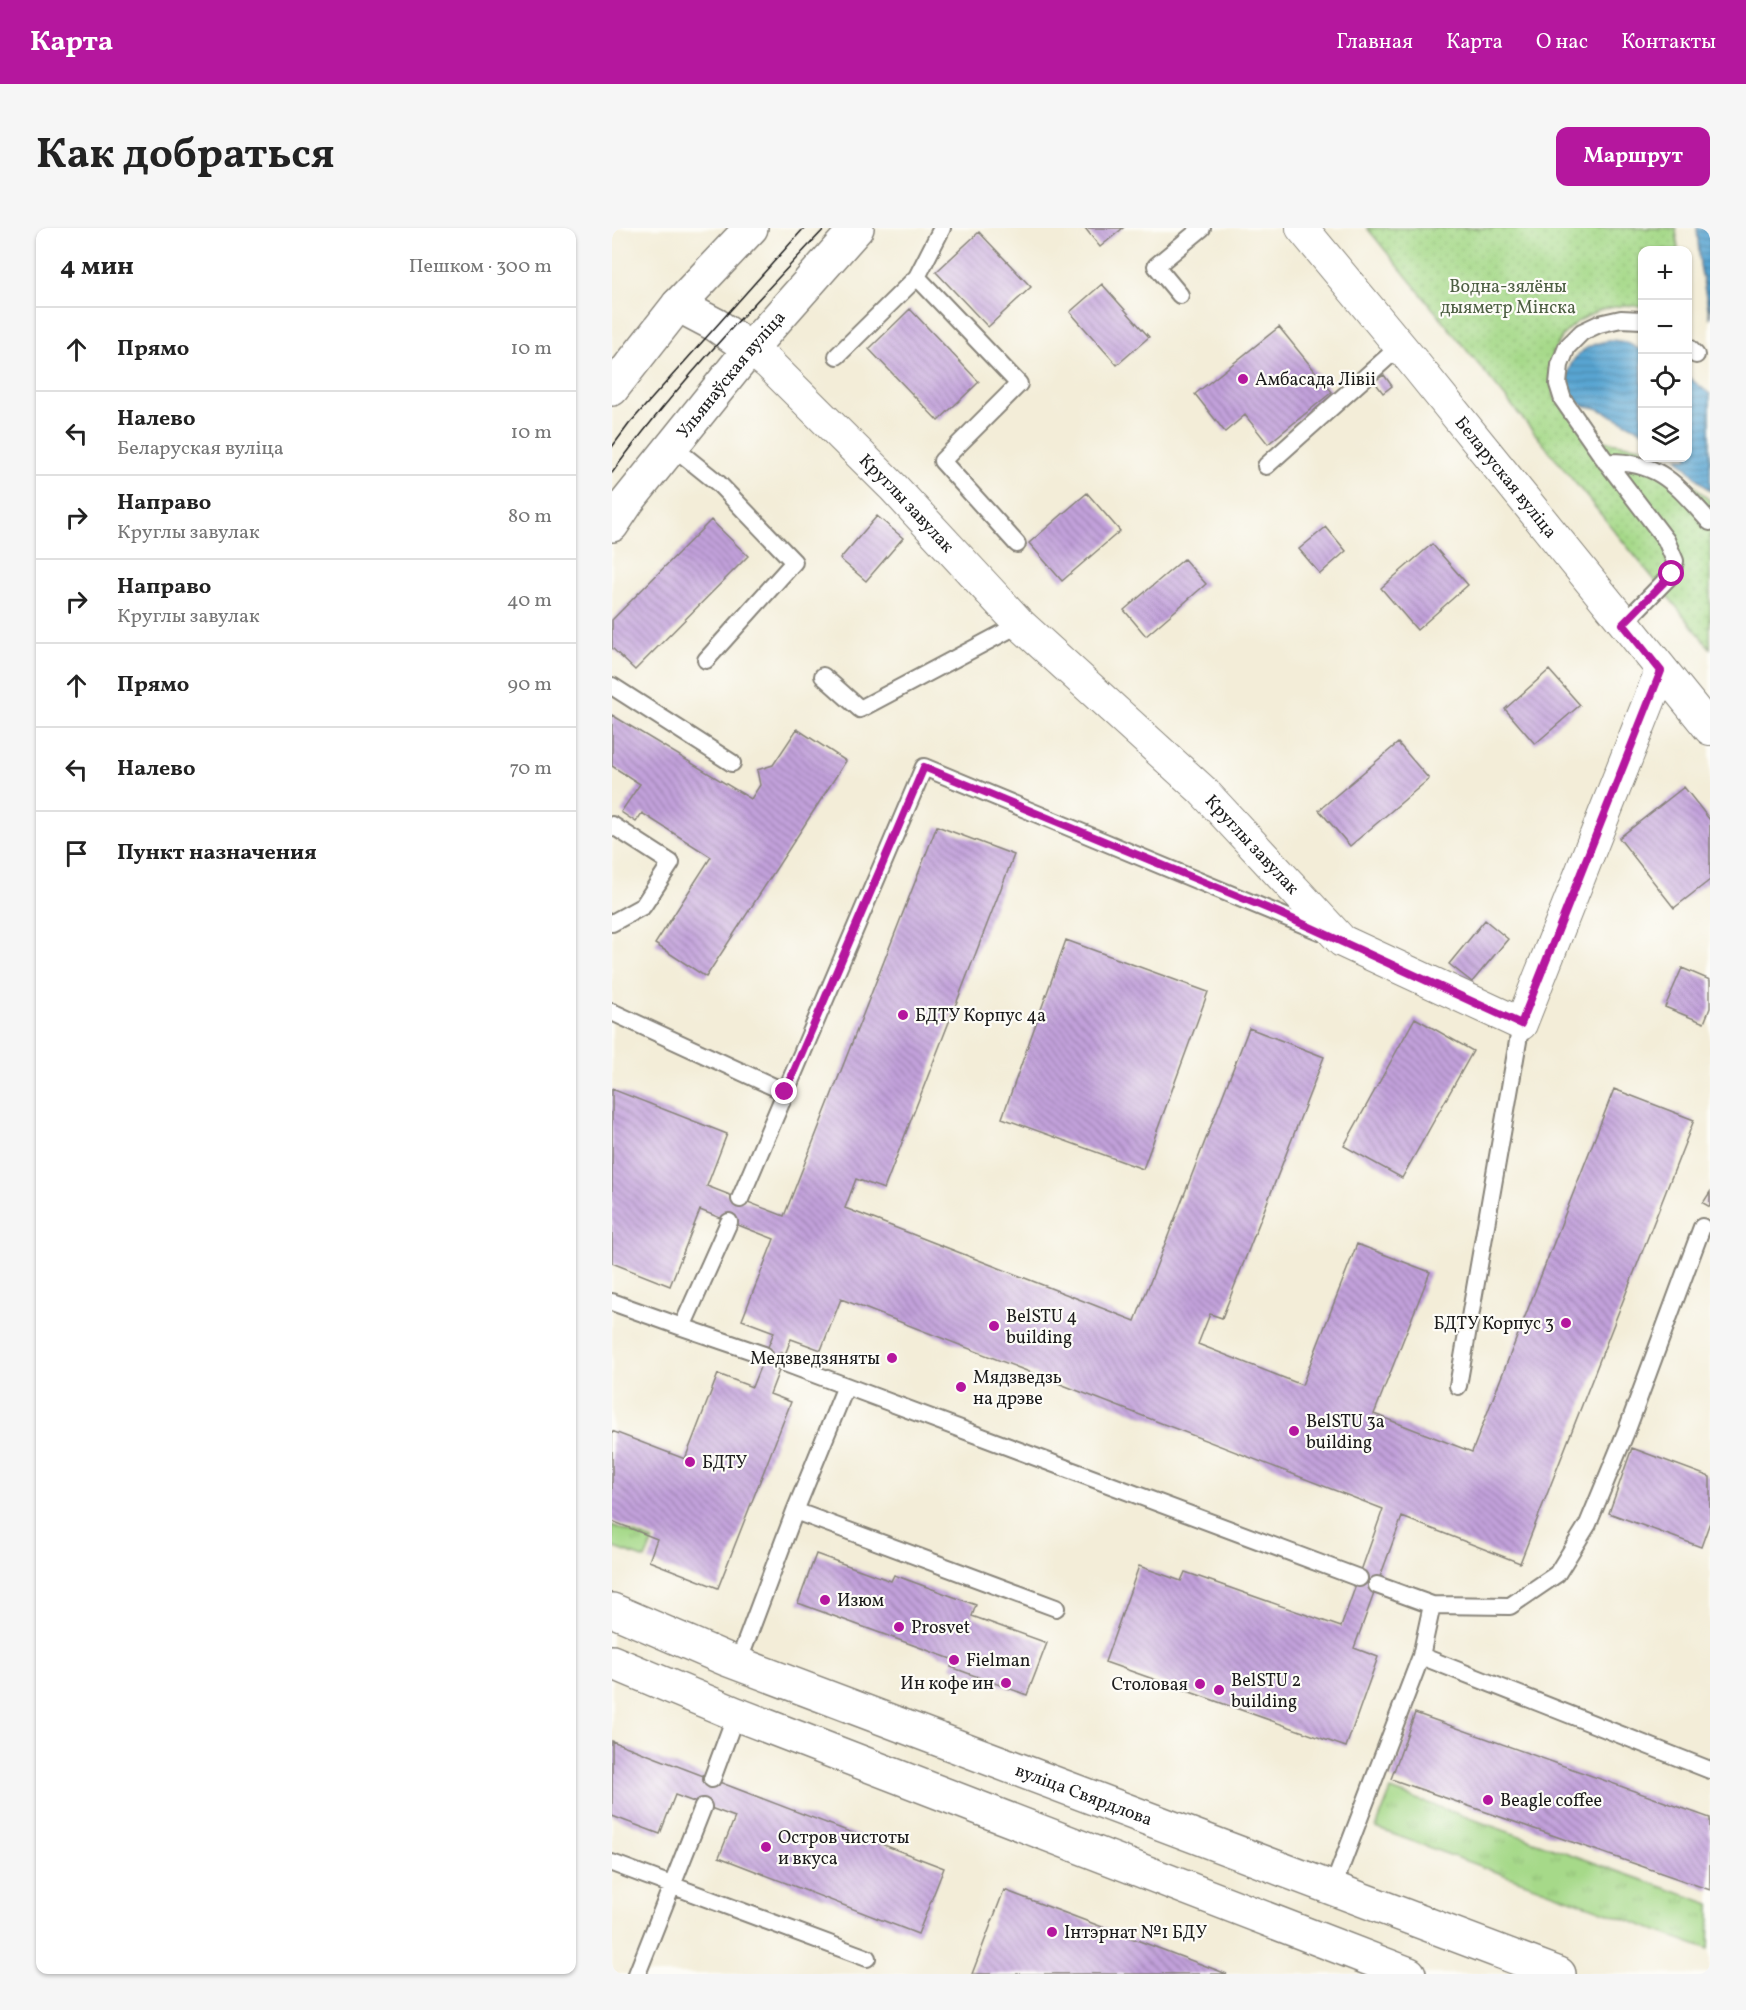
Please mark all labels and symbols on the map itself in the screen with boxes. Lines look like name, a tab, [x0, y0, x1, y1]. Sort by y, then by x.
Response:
park label: Водна-зялёны дыяметр Мінска	[1440, 275, 1576, 321]
street label: Ульянаўская вуліца	[672, 306, 792, 444]
place label: Амбасада Лівіі	[1255, 368, 1376, 393]
marker: Амбасада Лівіі	[1236, 372, 1250, 386]
street label: Беларуская вуліца	[1448, 412, 1562, 544]
street label: Круглы завулак	[853, 449, 959, 559]
route start	[1658, 560, 1684, 586]
street label: Круглы завулак	[1198, 790, 1304, 901]
place label: БДТУ Корпус 4а	[915, 1004, 1046, 1029]
marker: БДТУ Корпус 4а	[896, 1008, 910, 1022]
route end	[771, 1078, 797, 1104]
place label: BelSTU 4 building	[1006, 1305, 1077, 1351]
place label: БДТУ Корпус 3	[1434, 1312, 1554, 1337]
marker: БДТУ Корпус 3	[1559, 1316, 1573, 1330]
marker: BelSTU 4 building	[987, 1319, 1001, 1333]
place label: Медзведзяняты	[750, 1347, 880, 1372]
marker: Медзведзяняты	[885, 1351, 899, 1365]
place label: Мядзведзь на дрэве	[973, 1366, 1062, 1412]
marker: Мядзведзь на дрэве	[954, 1380, 968, 1394]
place label: BelSTU 3a building	[1306, 1410, 1385, 1456]
marker: BelSTU 3a building	[1287, 1424, 1301, 1438]
place label: БДТУ	[702, 1451, 748, 1476]
marker: БДТУ	[683, 1455, 697, 1469]
place label: Изюм	[837, 1589, 884, 1614]
marker: Изюм	[818, 1593, 832, 1607]
place label: Prosvet	[911, 1616, 970, 1641]
marker: Prosvet	[892, 1620, 906, 1634]
place label: Fielman	[966, 1649, 1031, 1674]
marker: Fielman	[947, 1653, 961, 1667]
place label: BelSTU 2 building	[1231, 1669, 1301, 1715]
place label: Ин кофе ин	[900, 1672, 994, 1697]
place label: Столовая	[1111, 1673, 1188, 1698]
marker: Ин кофе ин	[999, 1676, 1013, 1690]
marker: Столовая	[1193, 1677, 1207, 1691]
marker: BelSTU 2 building	[1212, 1683, 1226, 1697]
street label: вуліца Свярдлова	[1011, 1759, 1156, 1833]
place label: Beagle coffee	[1500, 1789, 1602, 1814]
marker: Beagle coffee	[1481, 1793, 1495, 1807]
place label: Остров чистоты и вкуса	[778, 1826, 910, 1872]
marker: Остров чистоты и вкуса	[759, 1840, 773, 1854]
place label: Інтэрнат №1 БДУ	[1064, 1921, 1208, 1946]
marker: Інтэрнат №1 БДУ	[1045, 1925, 1059, 1939]

